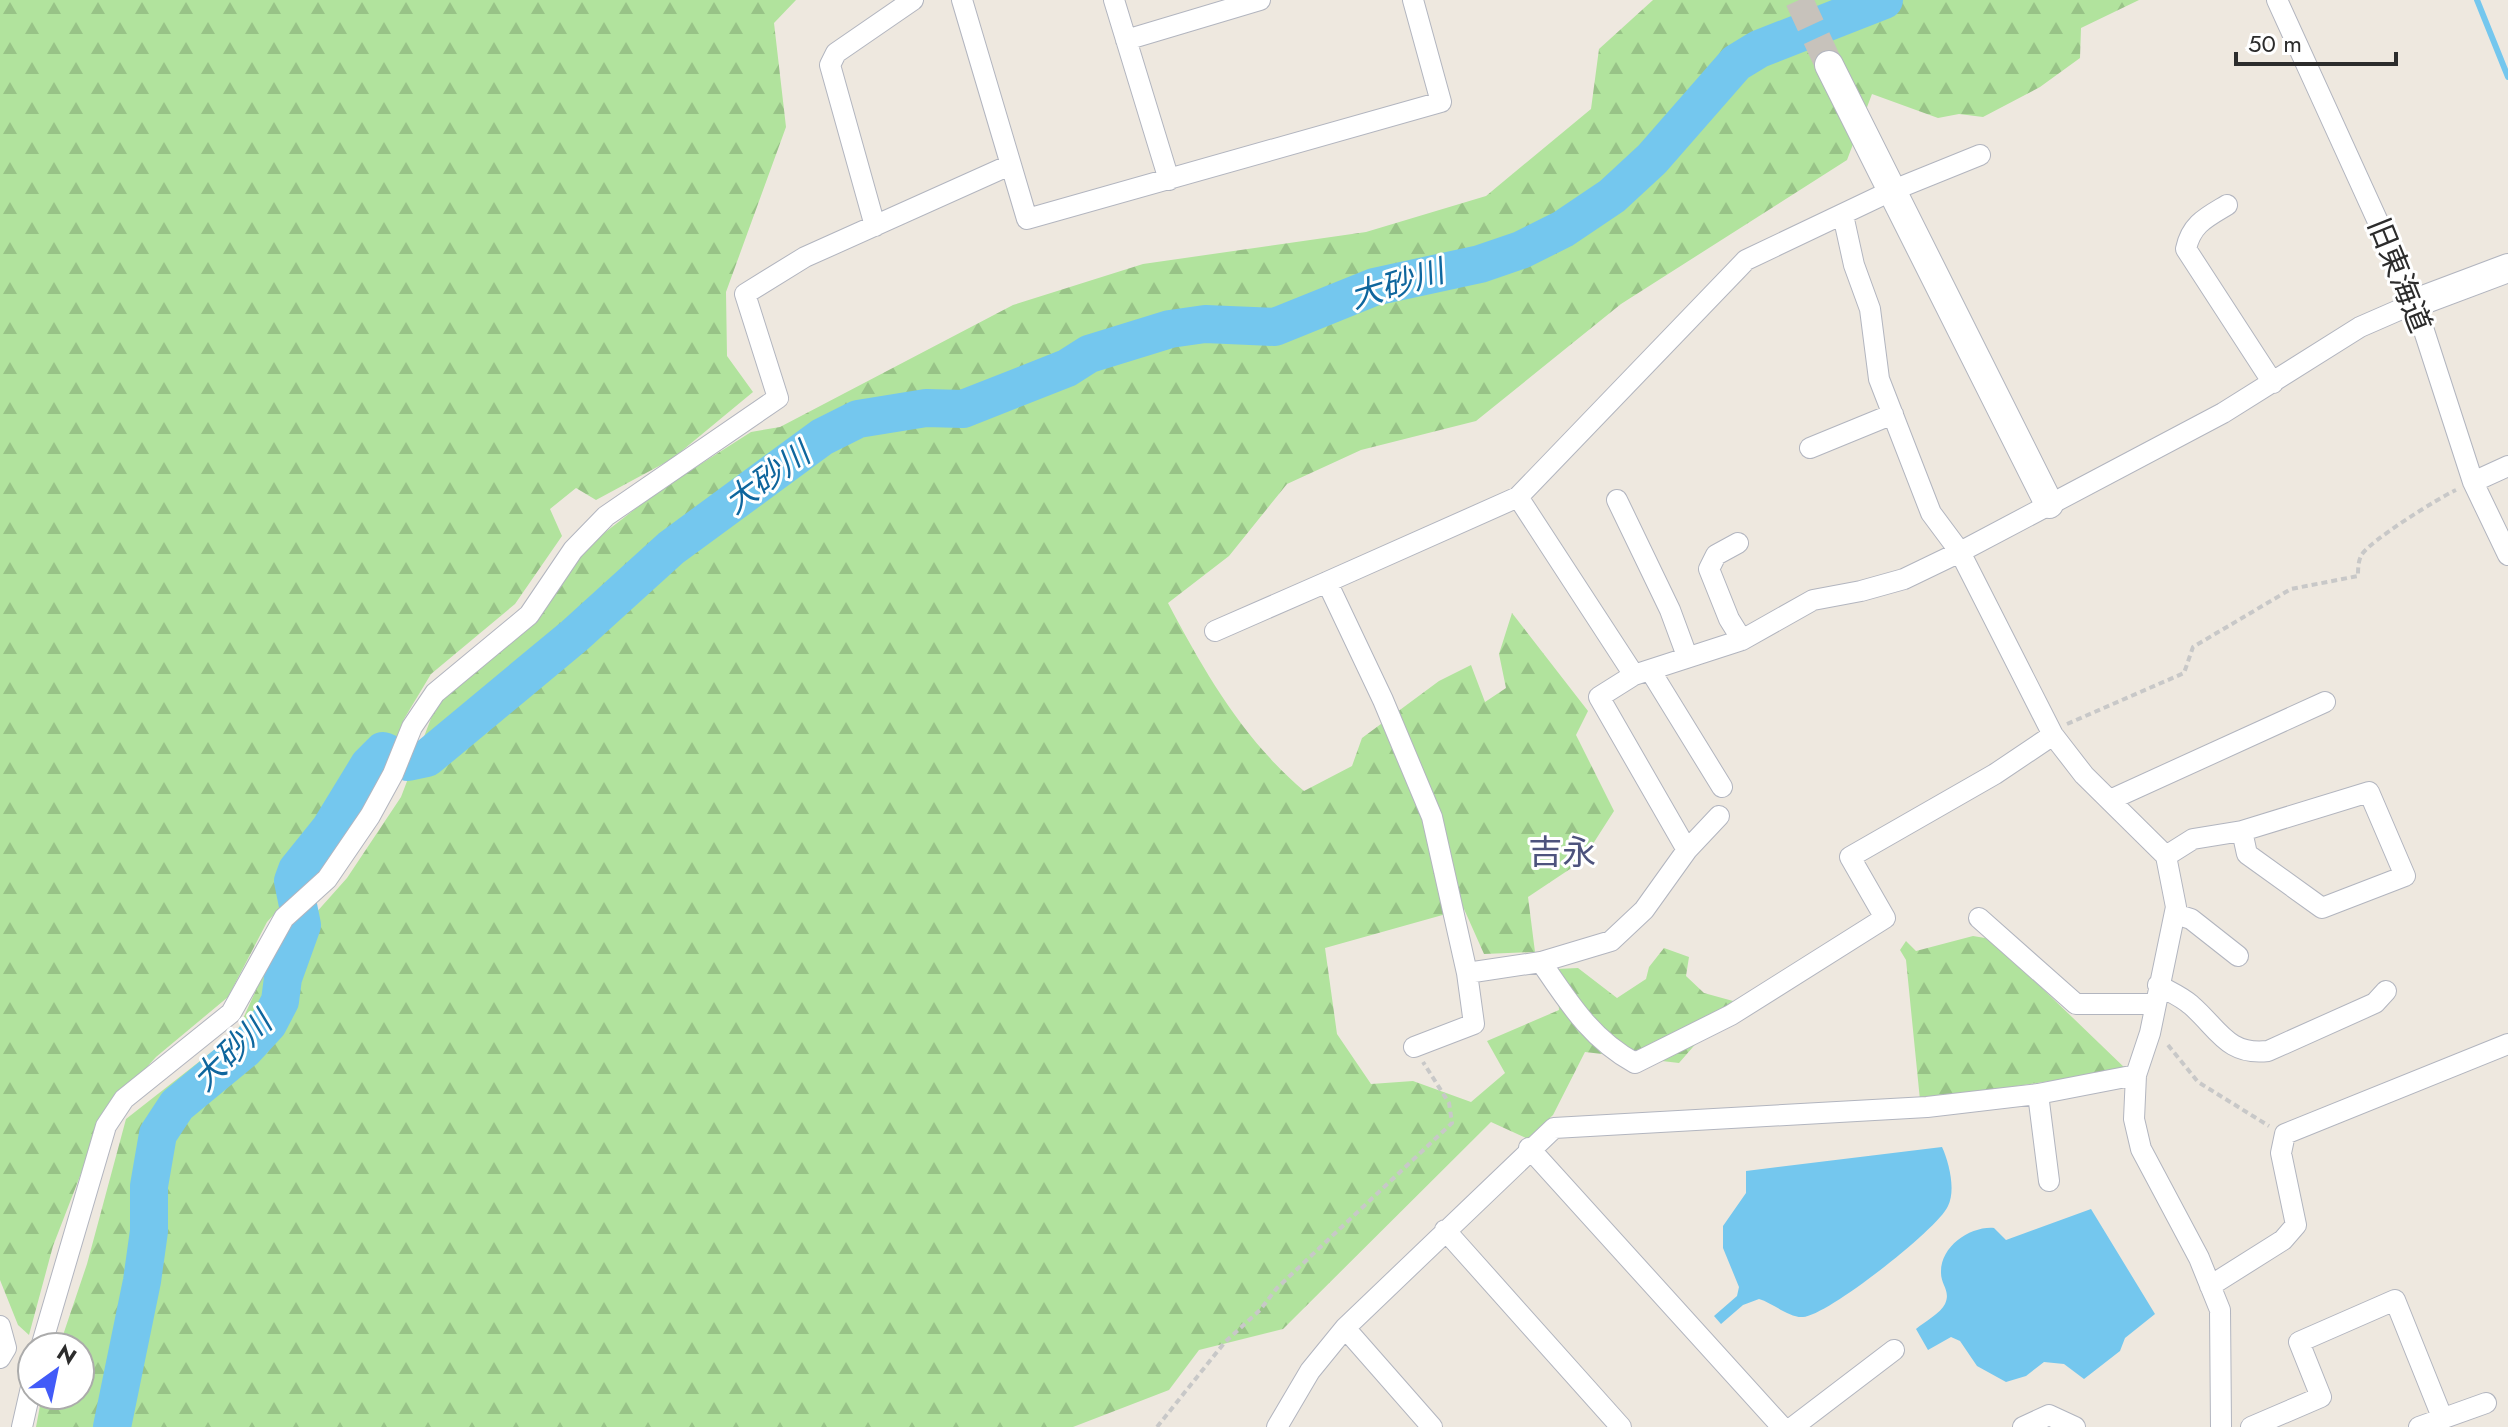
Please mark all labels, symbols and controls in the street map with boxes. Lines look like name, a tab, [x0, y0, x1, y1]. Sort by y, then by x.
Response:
scale bar	[2236, 16, 2396, 66]
text: 50 m	[2248, 26, 2302, 61]
street label: 旧東海道	[2358, 211, 2442, 339]
water label: 大砂川	[1344, 247, 1452, 320]
water label: 大砂川	[715, 429, 822, 525]
district label: 吉永	[1528, 828, 1596, 877]
water label: 大砂川	[182, 999, 284, 1101]
north arrow	[16, 1331, 96, 1411]
text: N	[51, 1336, 83, 1372]

